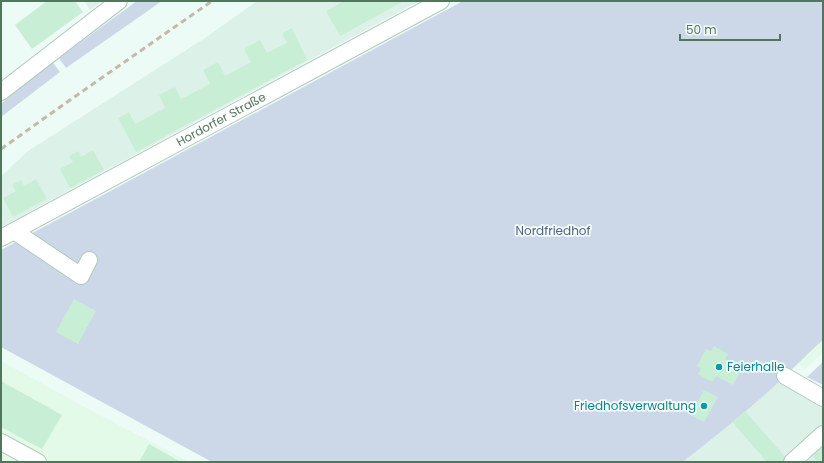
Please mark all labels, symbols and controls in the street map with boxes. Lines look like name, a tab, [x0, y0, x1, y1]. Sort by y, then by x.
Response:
scale bar	[680, 16, 780, 42]
text: 50 m	[686, 21, 717, 38]
street label: Hordorfer Straße	[173, 88, 269, 150]
park label: Nordfriedhof	[516, 222, 591, 239]
place label: Feierhalle	[727, 358, 785, 375]
marker: Feierhalle	[714, 362, 724, 372]
place label: Friedhofsverwaltung	[574, 397, 696, 414]
marker: Friedhofsverwaltung	[699, 401, 709, 411]

